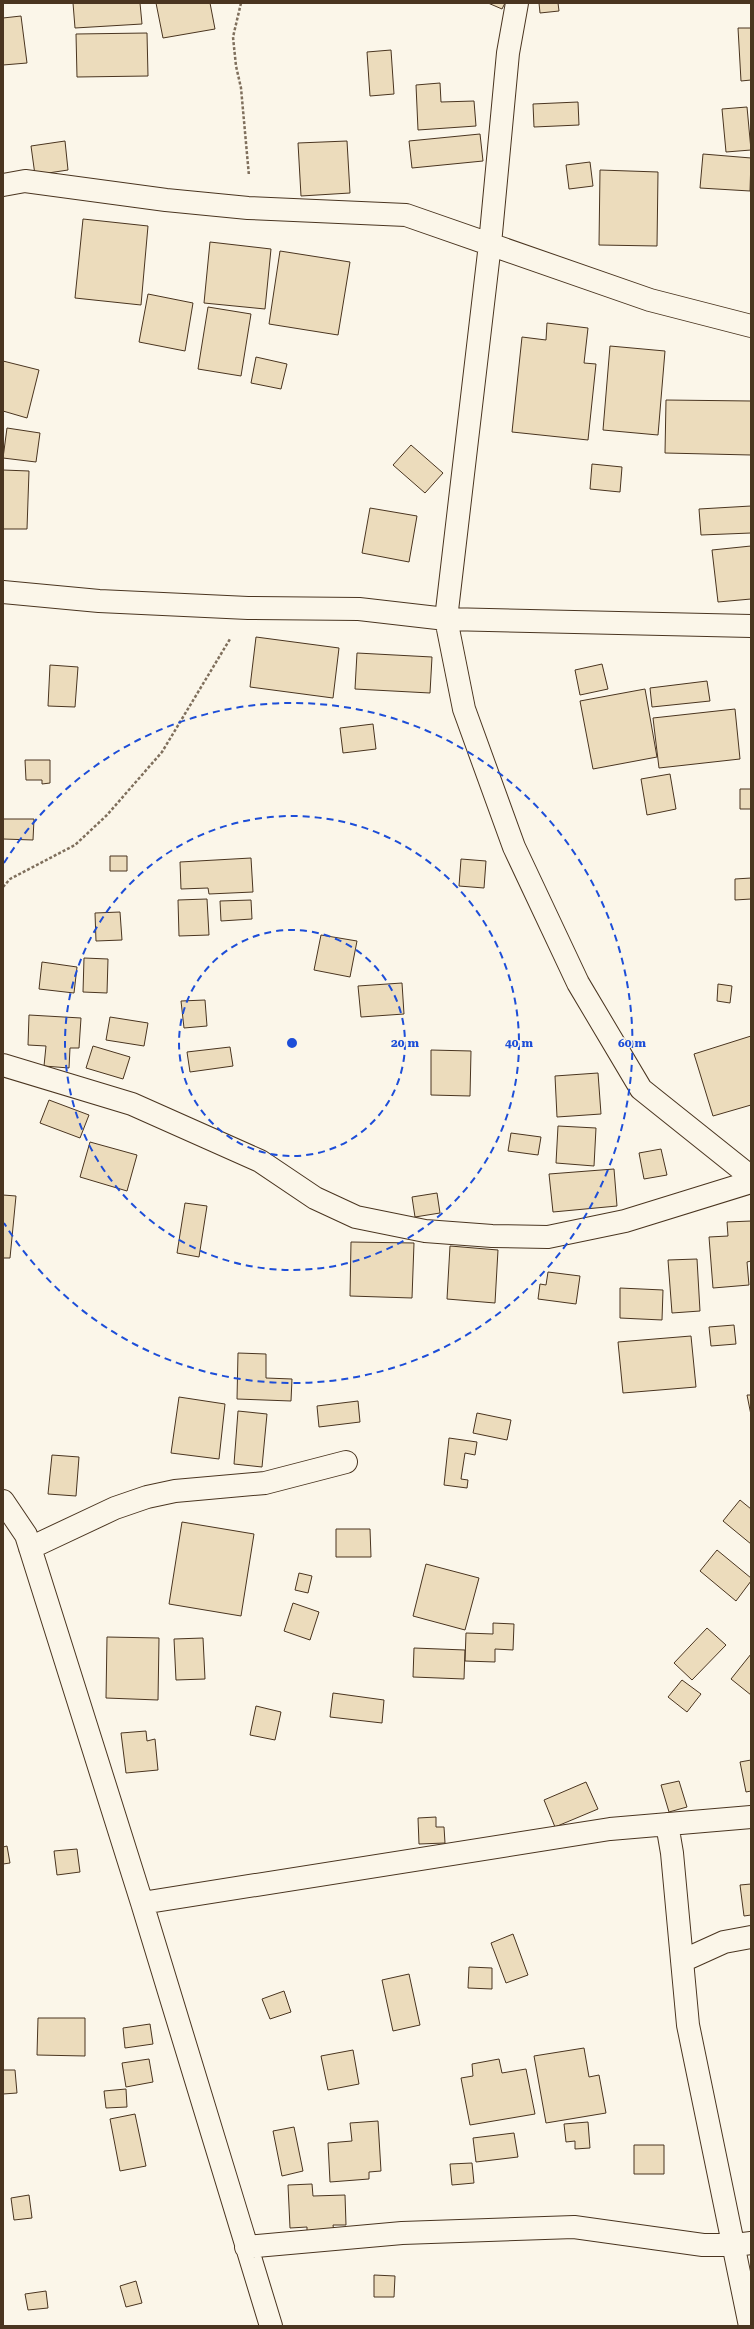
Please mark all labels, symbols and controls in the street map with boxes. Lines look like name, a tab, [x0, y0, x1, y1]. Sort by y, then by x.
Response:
centre of rings	[285, 1036, 299, 1050]
text: 20 m	[391, 1036, 419, 1050]
text: 40 m	[505, 1036, 533, 1050]
text: 60 m	[618, 1036, 646, 1050]

